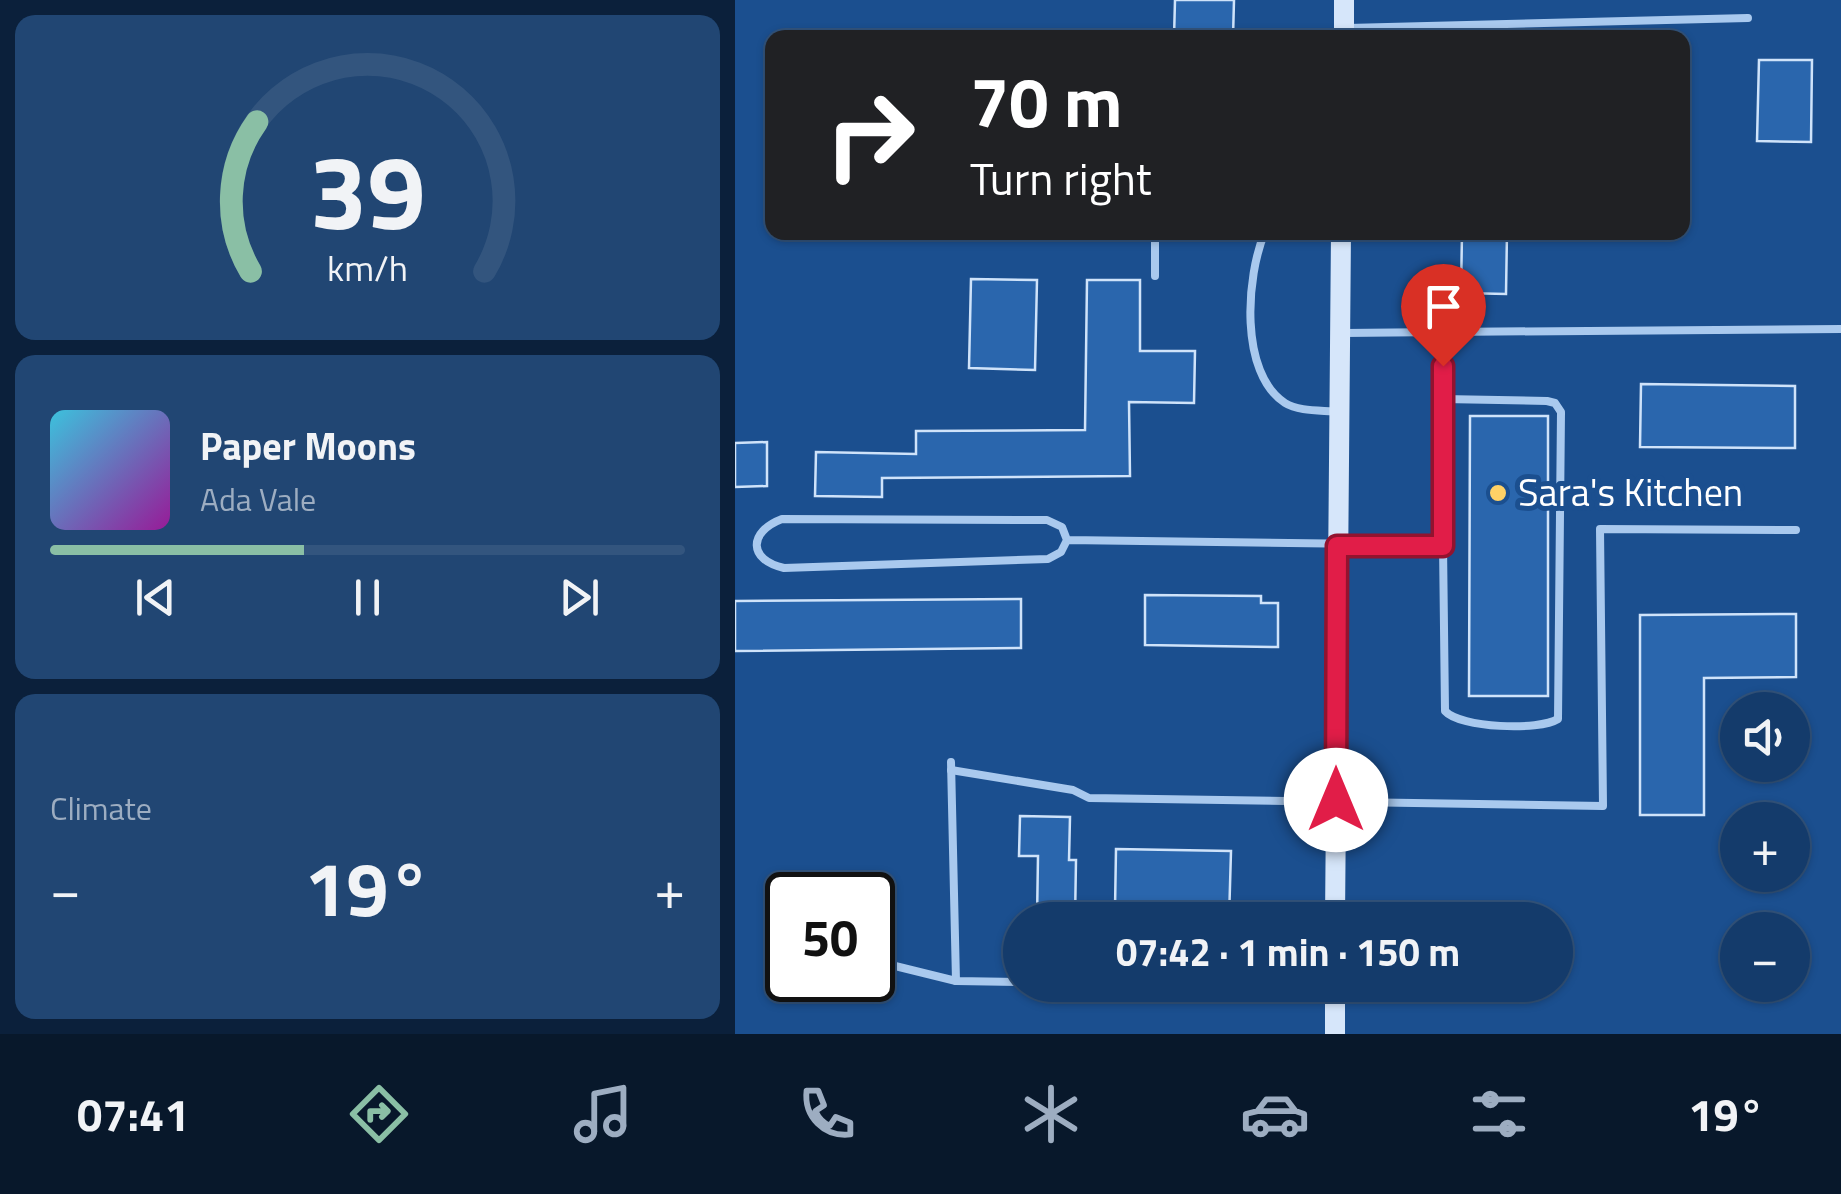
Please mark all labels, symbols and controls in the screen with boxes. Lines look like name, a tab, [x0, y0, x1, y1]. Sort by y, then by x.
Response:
text: 70 m	[970, 48, 1123, 154]
icon: right	[805, 70, 935, 200]
text: 39	[309, 111, 426, 269]
text: Turn right	[970, 144, 1152, 212]
text: km/h	[327, 240, 408, 295]
pin	[1401, 264, 1486, 367]
icon: arrive	[1416, 279, 1471, 334]
text: Paper Moons	[200, 417, 416, 475]
place label: Sara's Kitchen	[1518, 463, 1743, 521]
text: Ada Vale	[200, 475, 316, 523]
marker: Sara's Kitchen	[1487, 482, 1509, 504]
icon: previous	[128, 570, 183, 625]
icon: pause	[340, 570, 395, 625]
icon: next	[552, 570, 607, 625]
map controls	[1720, 692, 1810, 1002]
button: sound	[1720, 692, 1810, 782]
position arrow	[1284, 748, 1388, 852]
text: Climate	[50, 784, 152, 832]
button: +	[1720, 802, 1810, 892]
text: 19°	[304, 831, 431, 945]
text: −	[50, 847, 81, 930]
text: +	[654, 847, 685, 930]
speed limit sign: 50	[765, 872, 895, 1002]
button: −	[1720, 912, 1810, 1002]
text: 07:42 · 1 min · 150 m	[1116, 923, 1460, 981]
icon: directions	[344, 1079, 414, 1149]
icon: music	[568, 1079, 638, 1149]
icon: phone	[792, 1079, 862, 1149]
icon: climate	[1016, 1079, 1086, 1149]
icon: car	[1240, 1079, 1310, 1149]
icon: filters	[1464, 1079, 1534, 1149]
text: 07:41	[77, 1080, 189, 1148]
text: 19°	[1688, 1080, 1764, 1148]

